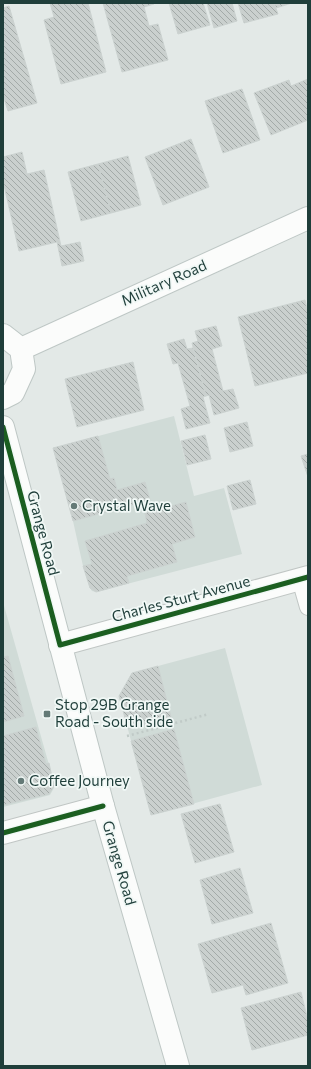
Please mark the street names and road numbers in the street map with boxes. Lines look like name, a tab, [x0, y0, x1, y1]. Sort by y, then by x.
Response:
street label: Military Road	[118, 255, 209, 309]
street label: Grange Road	[24, 488, 64, 577]
street label: Charles Sturt Avenue	[110, 571, 252, 625]
street label: Grange Road	[99, 818, 141, 907]

